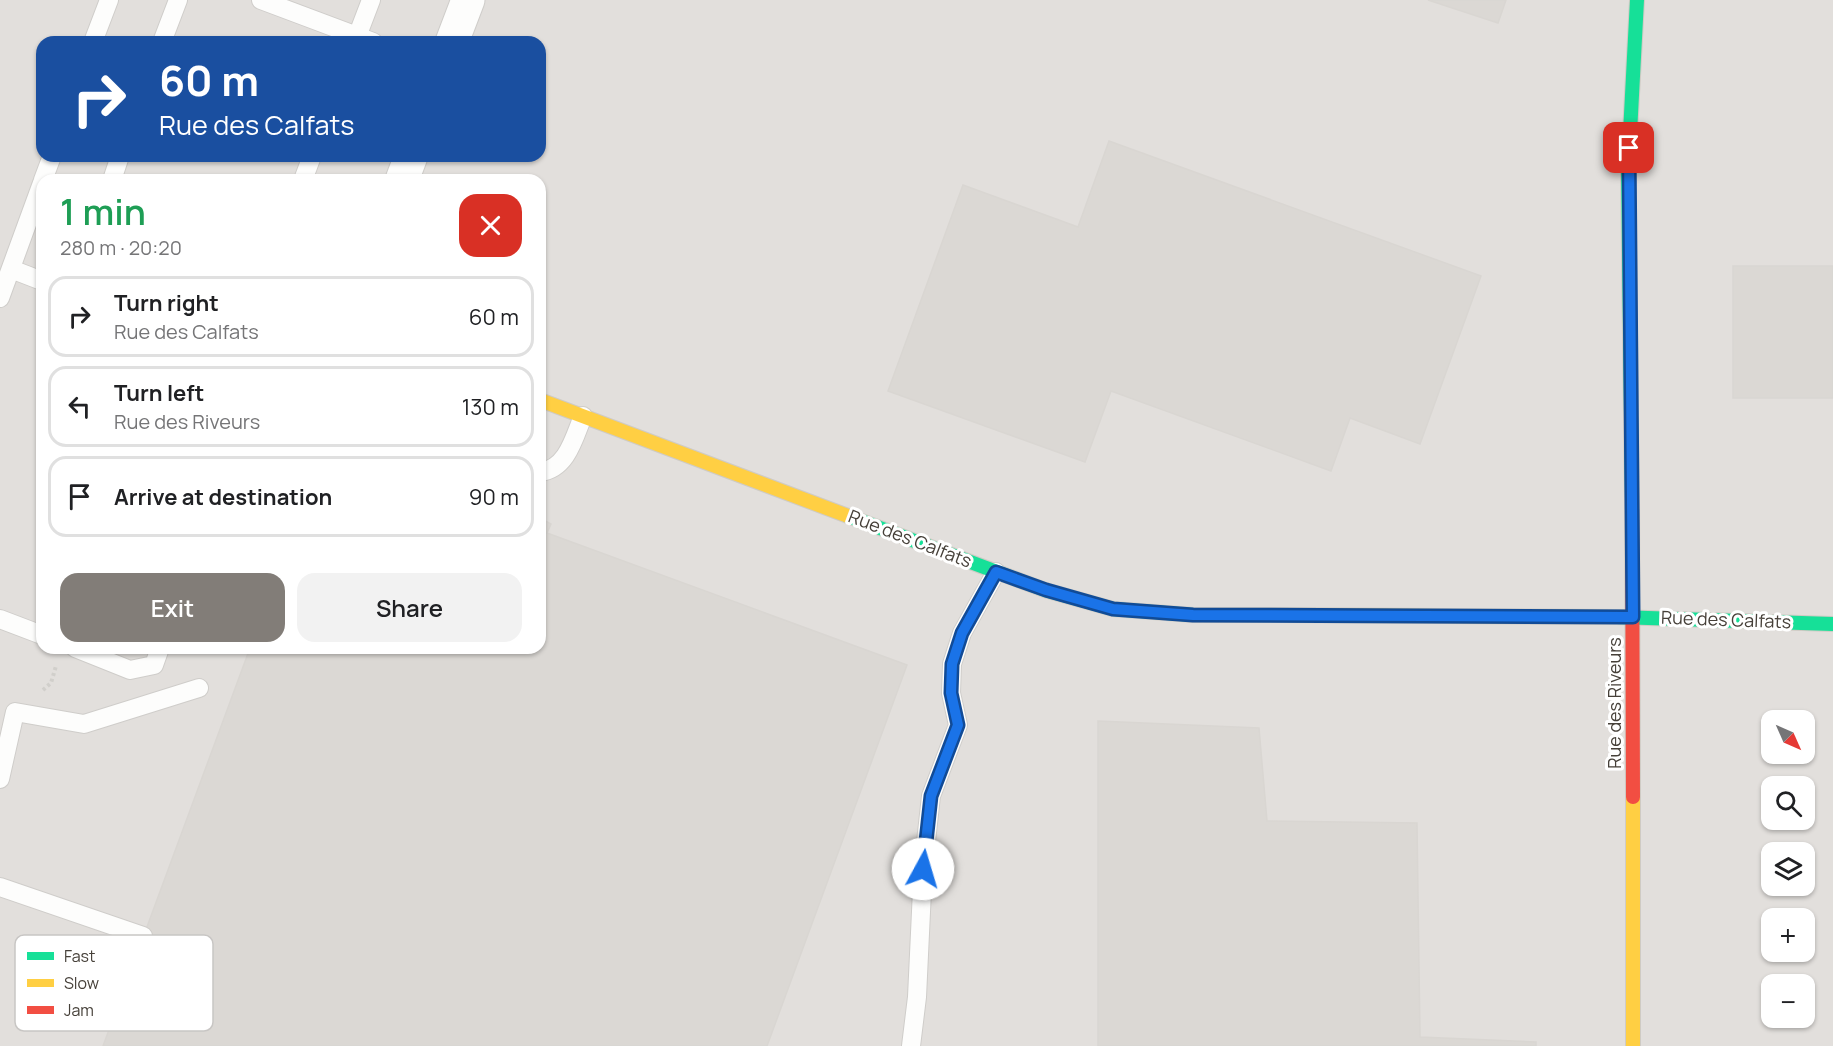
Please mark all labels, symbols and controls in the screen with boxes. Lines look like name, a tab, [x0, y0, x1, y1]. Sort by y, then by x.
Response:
text: 60 m	[159, 51, 259, 109]
icon: right	[60, 60, 138, 138]
text: Rue des Calfats	[159, 106, 354, 143]
pin	[1603, 122, 1654, 173]
icon: arrive	[1612, 131, 1645, 164]
text: 1 min	[60, 187, 146, 236]
button: close	[459, 194, 522, 257]
text: 280 m · 20:20	[60, 234, 182, 261]
text: Turn right	[114, 288, 219, 318]
icon: right	[63, 300, 96, 333]
text: 60 m	[469, 302, 519, 332]
text: Rue des Calfats	[114, 318, 259, 345]
text: Turn left	[114, 378, 204, 408]
icon: left	[63, 390, 96, 423]
text: 130 m	[462, 392, 519, 422]
text: Rue des Riveurs	[114, 408, 260, 435]
icon: arrive	[63, 480, 96, 513]
text: Arrive at destination	[114, 482, 332, 512]
text: 90 m	[469, 482, 519, 512]
street label: Rue des Calfats	[845, 504, 975, 573]
button: Exit	[60, 573, 285, 642]
button: Share	[297, 573, 522, 642]
street label: Rue des Calfats	[1661, 605, 1792, 633]
street label: Rue des Riveurs	[1602, 637, 1626, 769]
north arrow	[1761, 710, 1815, 764]
map controls	[1761, 710, 1815, 1028]
button: search	[1761, 776, 1815, 830]
position arrow	[891, 837, 955, 901]
button: layers	[1761, 842, 1815, 896]
button: +	[1761, 908, 1815, 962]
legend	[15, 935, 213, 1031]
text: Fast	[64, 945, 95, 967]
text: Slow	[64, 972, 99, 994]
button: −	[1761, 974, 1815, 1028]
text: Jam	[64, 999, 94, 1021]

